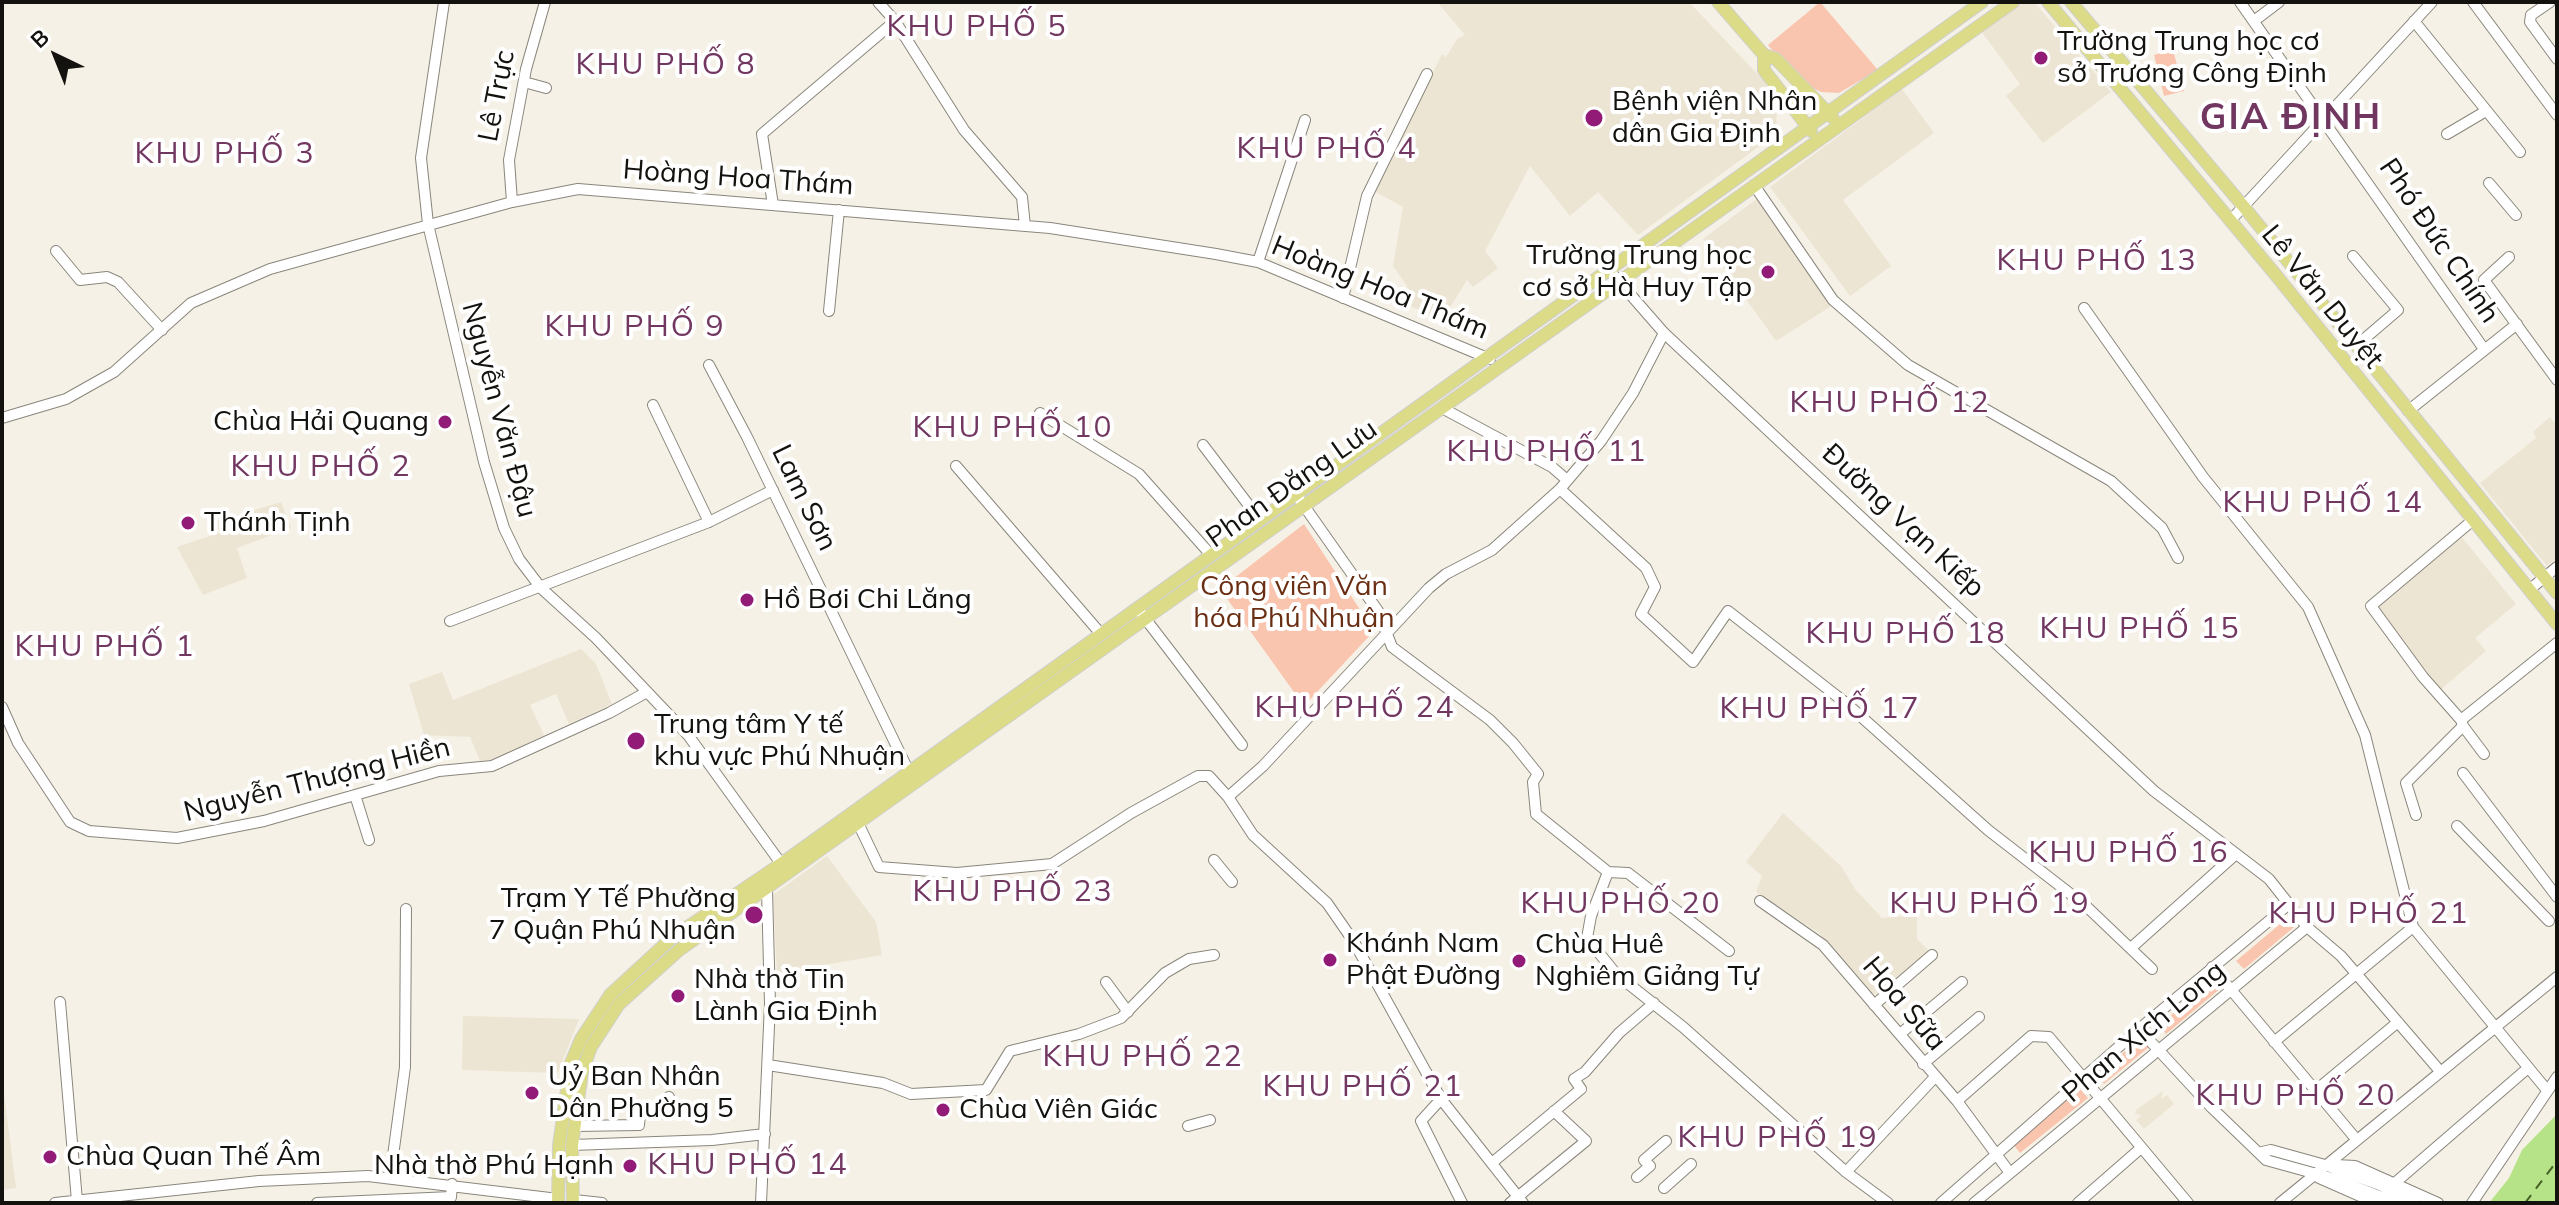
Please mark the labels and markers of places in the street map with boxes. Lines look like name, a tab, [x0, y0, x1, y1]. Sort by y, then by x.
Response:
place label: Trường Trung học cơ sở Trương Công Định	[2057, 25, 2327, 91]
marker: Trường Trung học cơ sở Trương Công Định	[2032, 49, 2050, 67]
place label: Bệnh viện Nhân dân Gia Định	[1612, 85, 1817, 151]
marker: Bệnh viện Nhân dân Gia Định	[1583, 107, 1605, 129]
place label: Trường Trung học cơ sở Hà Huy Tập	[1522, 239, 1752, 305]
marker: Trường Trung học cơ sở Hà Huy Tập	[1759, 263, 1777, 281]
place label: Chùa Hải Quang	[213, 405, 429, 439]
marker: Chùa Hải Quang	[436, 413, 454, 431]
place label: Thánh Tịnh	[204, 506, 351, 540]
marker: Thánh Tịnh	[179, 514, 197, 532]
place label: Hồ Bơi Chi Lăng	[763, 583, 972, 617]
marker: Hồ Bơi Chi Lăng	[738, 591, 756, 609]
place label: Trung tâm Y tế khu vực Phú Nhuận	[654, 708, 905, 774]
marker: Trung tâm Y tế khu vực Phú Nhuận	[625, 730, 647, 752]
place label: Trạm Y Tế Phường 7 Quận Phú Nhuận	[489, 882, 736, 948]
marker: Trạm Y Tế Phường 7 Quận Phú Nhuận	[743, 904, 765, 926]
place label: Khánh Nam Phật Đường	[1346, 927, 1501, 993]
place label: Chùa Huê Nghiêm Giảng Tự	[1535, 928, 1759, 994]
marker: Khánh Nam Phật Đường	[1321, 951, 1339, 969]
marker: Chùa Huê Nghiêm Giảng Tự	[1510, 952, 1528, 970]
place label: Nhà thờ Tin Lành Gia Định	[694, 963, 878, 1029]
marker: Nhà thờ Tin Lành Gia Định	[669, 987, 687, 1005]
place label: Uỷ Ban Nhân Dân Phường 5	[548, 1060, 734, 1126]
marker: Uỷ Ban Nhân Dân Phường 5	[523, 1084, 541, 1102]
place label: Chùa Viên Giác	[959, 1093, 1158, 1127]
marker: Chùa Viên Giác	[934, 1101, 952, 1119]
place label: Chùa Quan Thế Âm	[66, 1140, 321, 1174]
marker: Chùa Quan Thế Âm	[41, 1148, 59, 1166]
place label: Nhà thờ Phú Hạnh	[374, 1149, 614, 1183]
marker: Nhà thờ Phú Hạnh	[621, 1157, 639, 1175]

